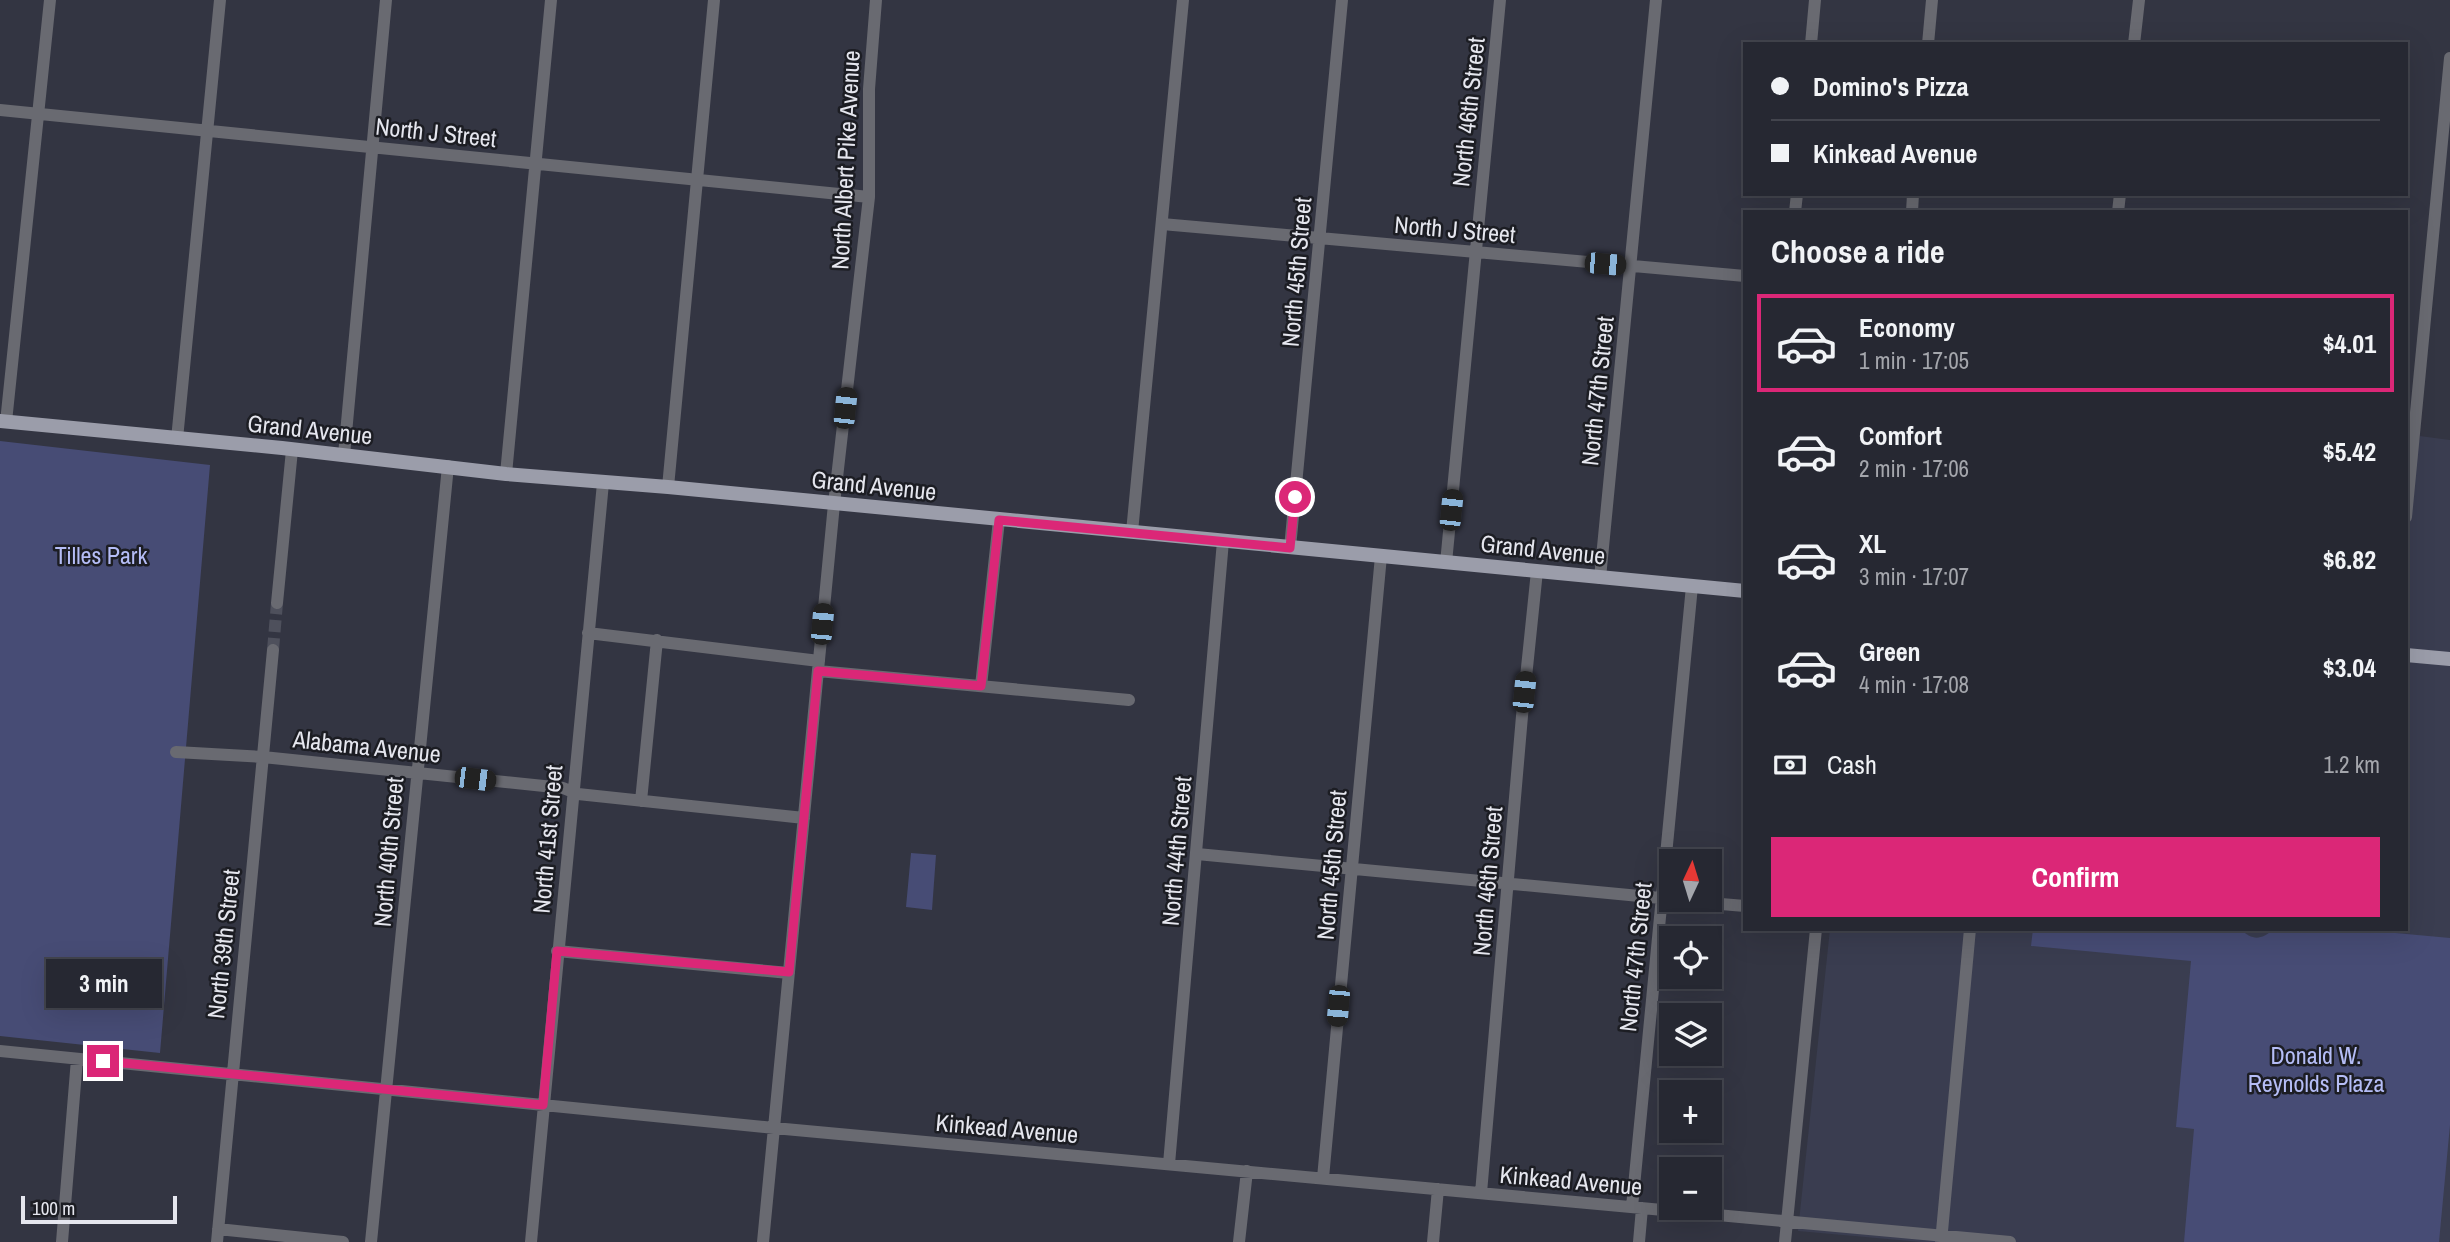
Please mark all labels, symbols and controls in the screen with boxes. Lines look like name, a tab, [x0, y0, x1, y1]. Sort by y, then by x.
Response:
street label: North 46th Street	[1444, 35, 1492, 188]
street label: North Albert Pike Avenue	[823, 50, 867, 270]
text: Domino's Pizza	[1813, 69, 1969, 104]
street label: North J Street	[374, 110, 499, 154]
text: Kinkead Avenue	[1813, 136, 1977, 171]
street label: North 45th Street	[1274, 195, 1319, 348]
street label: North J Street	[1393, 208, 1517, 250]
text: Choose a ride	[1771, 230, 1945, 273]
car	[1584, 252, 1627, 276]
text: Economy	[1859, 310, 1955, 345]
icon: car	[1775, 312, 1838, 375]
street label: North 47th Street	[1573, 314, 1621, 467]
text: $4.01	[2323, 326, 2376, 361]
text: 1 min · 17:05	[1859, 345, 1969, 376]
car	[833, 386, 858, 430]
street label: Grand Avenue	[246, 407, 374, 451]
text: Comfort	[1859, 418, 1942, 453]
icon: car	[1775, 420, 1838, 483]
text: $5.42	[2323, 434, 2376, 469]
text: 2 min · 17:06	[1859, 453, 1969, 484]
street label: Grand Avenue	[810, 463, 938, 507]
route start	[1279, 481, 1311, 513]
car	[1439, 488, 1464, 532]
text: XL	[1859, 526, 1886, 561]
street label: Grand Avenue	[1479, 527, 1607, 571]
icon: car	[1775, 528, 1838, 591]
park label: Tilles Park	[55, 539, 147, 571]
text: $6.82	[2323, 542, 2376, 577]
text: 3 min · 17:07	[1859, 561, 1969, 592]
car	[810, 602, 835, 646]
text: Green	[1859, 634, 1921, 669]
icon: car	[1775, 636, 1838, 699]
text: $3.04	[2323, 650, 2376, 685]
text: 4 min · 17:08	[1859, 669, 1969, 700]
car	[1512, 670, 1537, 714]
street label: Alabama Avenue	[291, 722, 443, 770]
icon: cash	[1771, 746, 1809, 784]
text: Cash	[1827, 747, 1877, 782]
text: 1.2 km	[2323, 749, 2380, 780]
street label: North 41st Street	[525, 763, 569, 915]
car	[453, 766, 498, 792]
street label: North 44th Street	[1154, 774, 1199, 927]
street label: North 40th Street	[366, 775, 411, 928]
street label: North 45th Street	[1309, 788, 1354, 941]
street label: North 46th Street	[1465, 804, 1510, 957]
button: Confirm	[1771, 837, 2380, 917]
north arrow	[1659, 849, 1722, 912]
map controls	[1659, 849, 1722, 1220]
street label: North 39th Street	[199, 867, 247, 1020]
street label: North 47th Street	[1611, 880, 1659, 1033]
button: locate	[1659, 926, 1722, 989]
callout: 3 min	[45, 960, 161, 1009]
text: 3 min	[79, 968, 129, 999]
car	[1326, 984, 1351, 1028]
button: layers	[1659, 1003, 1722, 1066]
park label: Donald W. Reynolds Plaza	[2248, 1039, 2384, 1099]
route end	[87, 1045, 119, 1077]
button: +	[1659, 1080, 1722, 1143]
street label: Kinkead Avenue	[934, 1106, 1080, 1150]
button: −	[1659, 1157, 1722, 1220]
street label: Kinkead Avenue	[1498, 1158, 1644, 1202]
scale bar	[21, 1193, 177, 1225]
text: 100 m	[32, 1195, 75, 1221]

